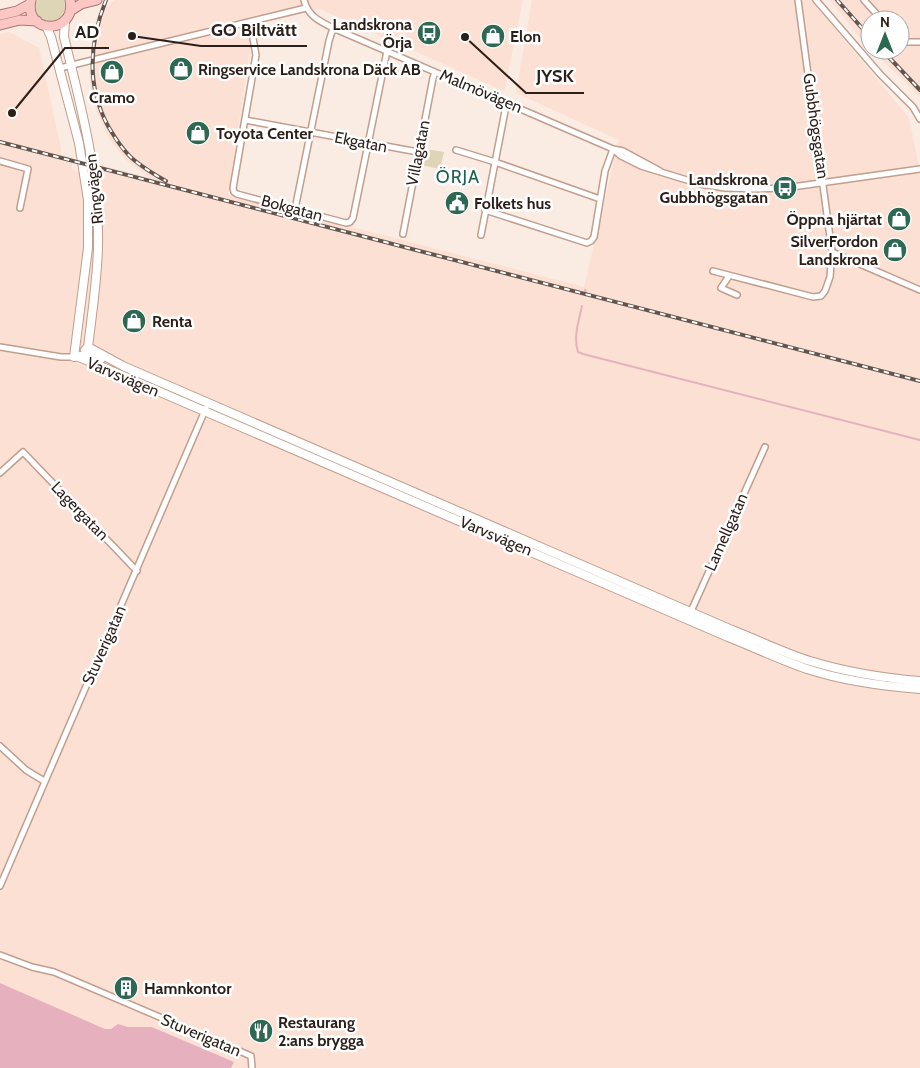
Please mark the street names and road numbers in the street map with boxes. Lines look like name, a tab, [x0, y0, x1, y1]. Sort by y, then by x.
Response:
street label: Malmövägen	[437, 65, 525, 117]
street label: Gubbhögsgatan	[799, 72, 833, 180]
street label: Villagatan	[402, 118, 434, 187]
street label: Ekgatan	[333, 128, 389, 156]
street label: Ringvägen	[81, 153, 107, 225]
street label: Bokgatan	[259, 191, 325, 225]
street label: Varvsvägen	[84, 353, 162, 401]
street label: Lagergatan	[47, 478, 113, 544]
street label: Lamellgatan	[700, 490, 752, 574]
street label: Varvsvägen	[457, 512, 535, 560]
street label: Stuverigatan	[78, 602, 130, 688]
street label: Stuverigatan	[158, 1010, 244, 1060]

